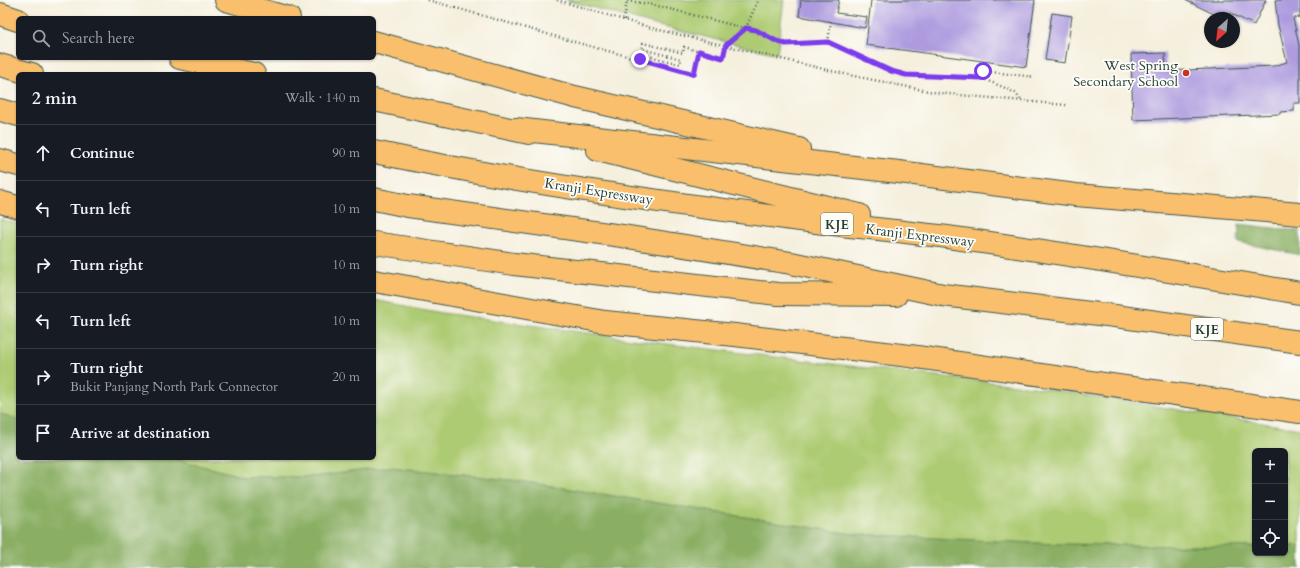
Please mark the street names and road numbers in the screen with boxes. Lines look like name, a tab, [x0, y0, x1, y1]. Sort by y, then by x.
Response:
street label: Kranji Expressway	[543, 174, 655, 210]
road number: KJE	[821, 213, 853, 235]
street label: Kranji Expressway	[864, 219, 976, 252]
road number: KJE	[1191, 318, 1223, 340]

